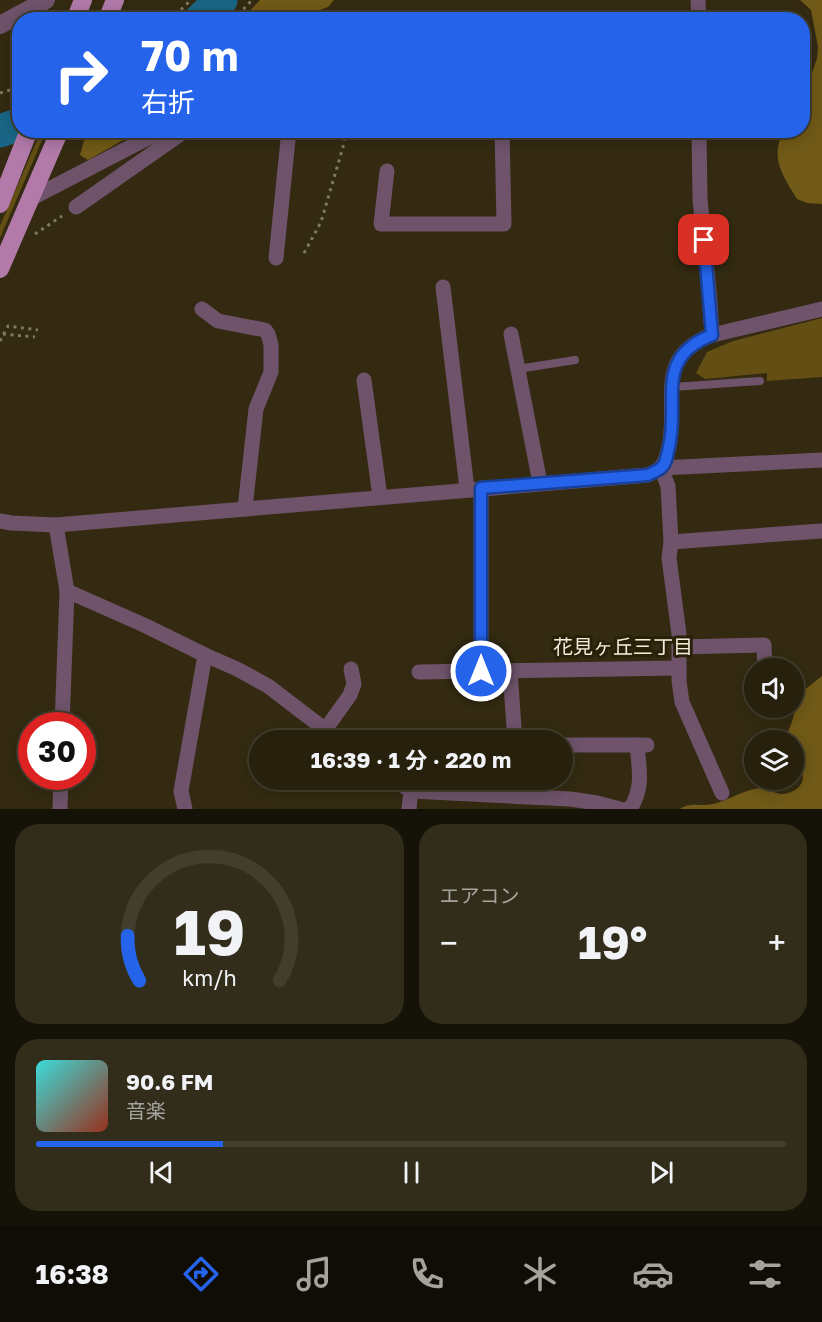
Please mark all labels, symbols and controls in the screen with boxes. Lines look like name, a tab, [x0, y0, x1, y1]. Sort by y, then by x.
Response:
text: 70 m	[141, 30, 238, 80]
icon: right	[42, 36, 120, 114]
text: 右折	[141, 86, 195, 118]
pin	[678, 214, 729, 265]
icon: arrive	[687, 223, 720, 256]
district label: 花見ヶ丘三丁目	[553, 634, 693, 658]
position arrow	[449, 639, 513, 703]
map controls	[744, 658, 804, 790]
button: sound	[744, 658, 804, 718]
speed limit sign: 30	[18, 712, 96, 790]
button: layers	[744, 730, 804, 790]
text: 16:39 · 1 分 · 220 m	[311, 746, 511, 773]
text: エアコン	[440, 883, 520, 907]
text: 19	[173, 894, 245, 969]
text: 19°	[578, 915, 647, 969]
text: −	[440, 923, 458, 962]
text: +	[768, 923, 786, 962]
text: km/h	[182, 965, 237, 991]
text: 90.6 FM	[126, 1068, 213, 1095]
text: 音楽	[126, 1098, 166, 1122]
icon: previous	[145, 1156, 178, 1189]
icon: pause	[395, 1156, 428, 1189]
icon: next	[645, 1156, 678, 1189]
icon: directions	[180, 1253, 222, 1295]
icon: music	[293, 1253, 335, 1295]
icon: phone	[406, 1253, 448, 1295]
icon: climate	[519, 1253, 561, 1295]
icon: car	[632, 1253, 674, 1295]
icon: filters	[744, 1253, 786, 1295]
text: 16:38	[35, 1258, 109, 1290]

